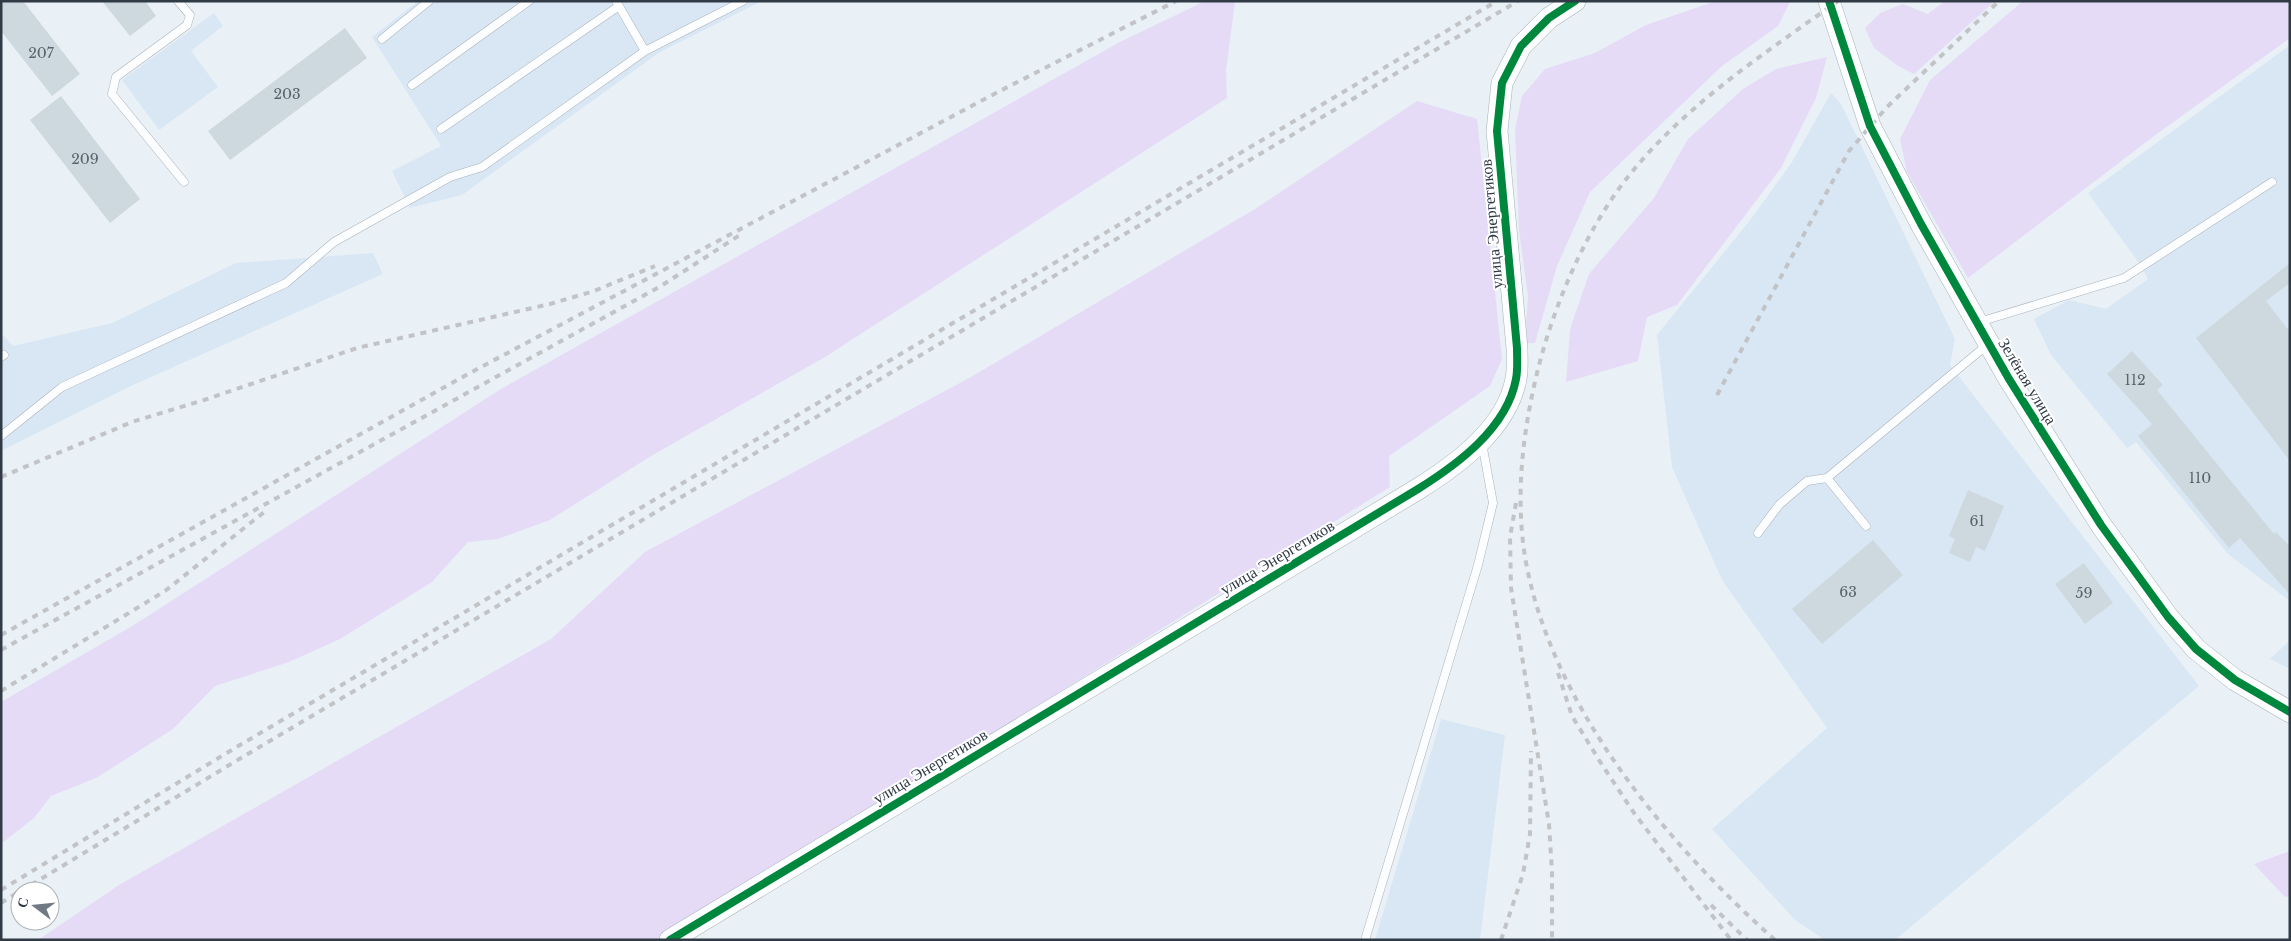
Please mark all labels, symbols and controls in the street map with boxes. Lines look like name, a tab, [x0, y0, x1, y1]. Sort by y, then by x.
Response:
house number: 207	[28, 44, 55, 62]
house number: 203	[273, 85, 301, 103]
house number: 209	[71, 150, 99, 168]
street label: улица Энергетиков	[1475, 158, 1507, 290]
street label: Зелёная улица	[1994, 334, 2062, 428]
house number: 112	[2124, 371, 2146, 389]
house number: 110	[2189, 469, 2211, 487]
house number: 61	[1969, 512, 1985, 530]
street label: улица Энергетиков	[1216, 515, 1338, 599]
house number: 63	[1839, 583, 1857, 601]
house number: 59	[2076, 584, 2092, 602]
street label: улица Энергетиков	[869, 724, 991, 808]
north arrow	[10, 881, 60, 931]
text: С	[12, 895, 33, 910]

